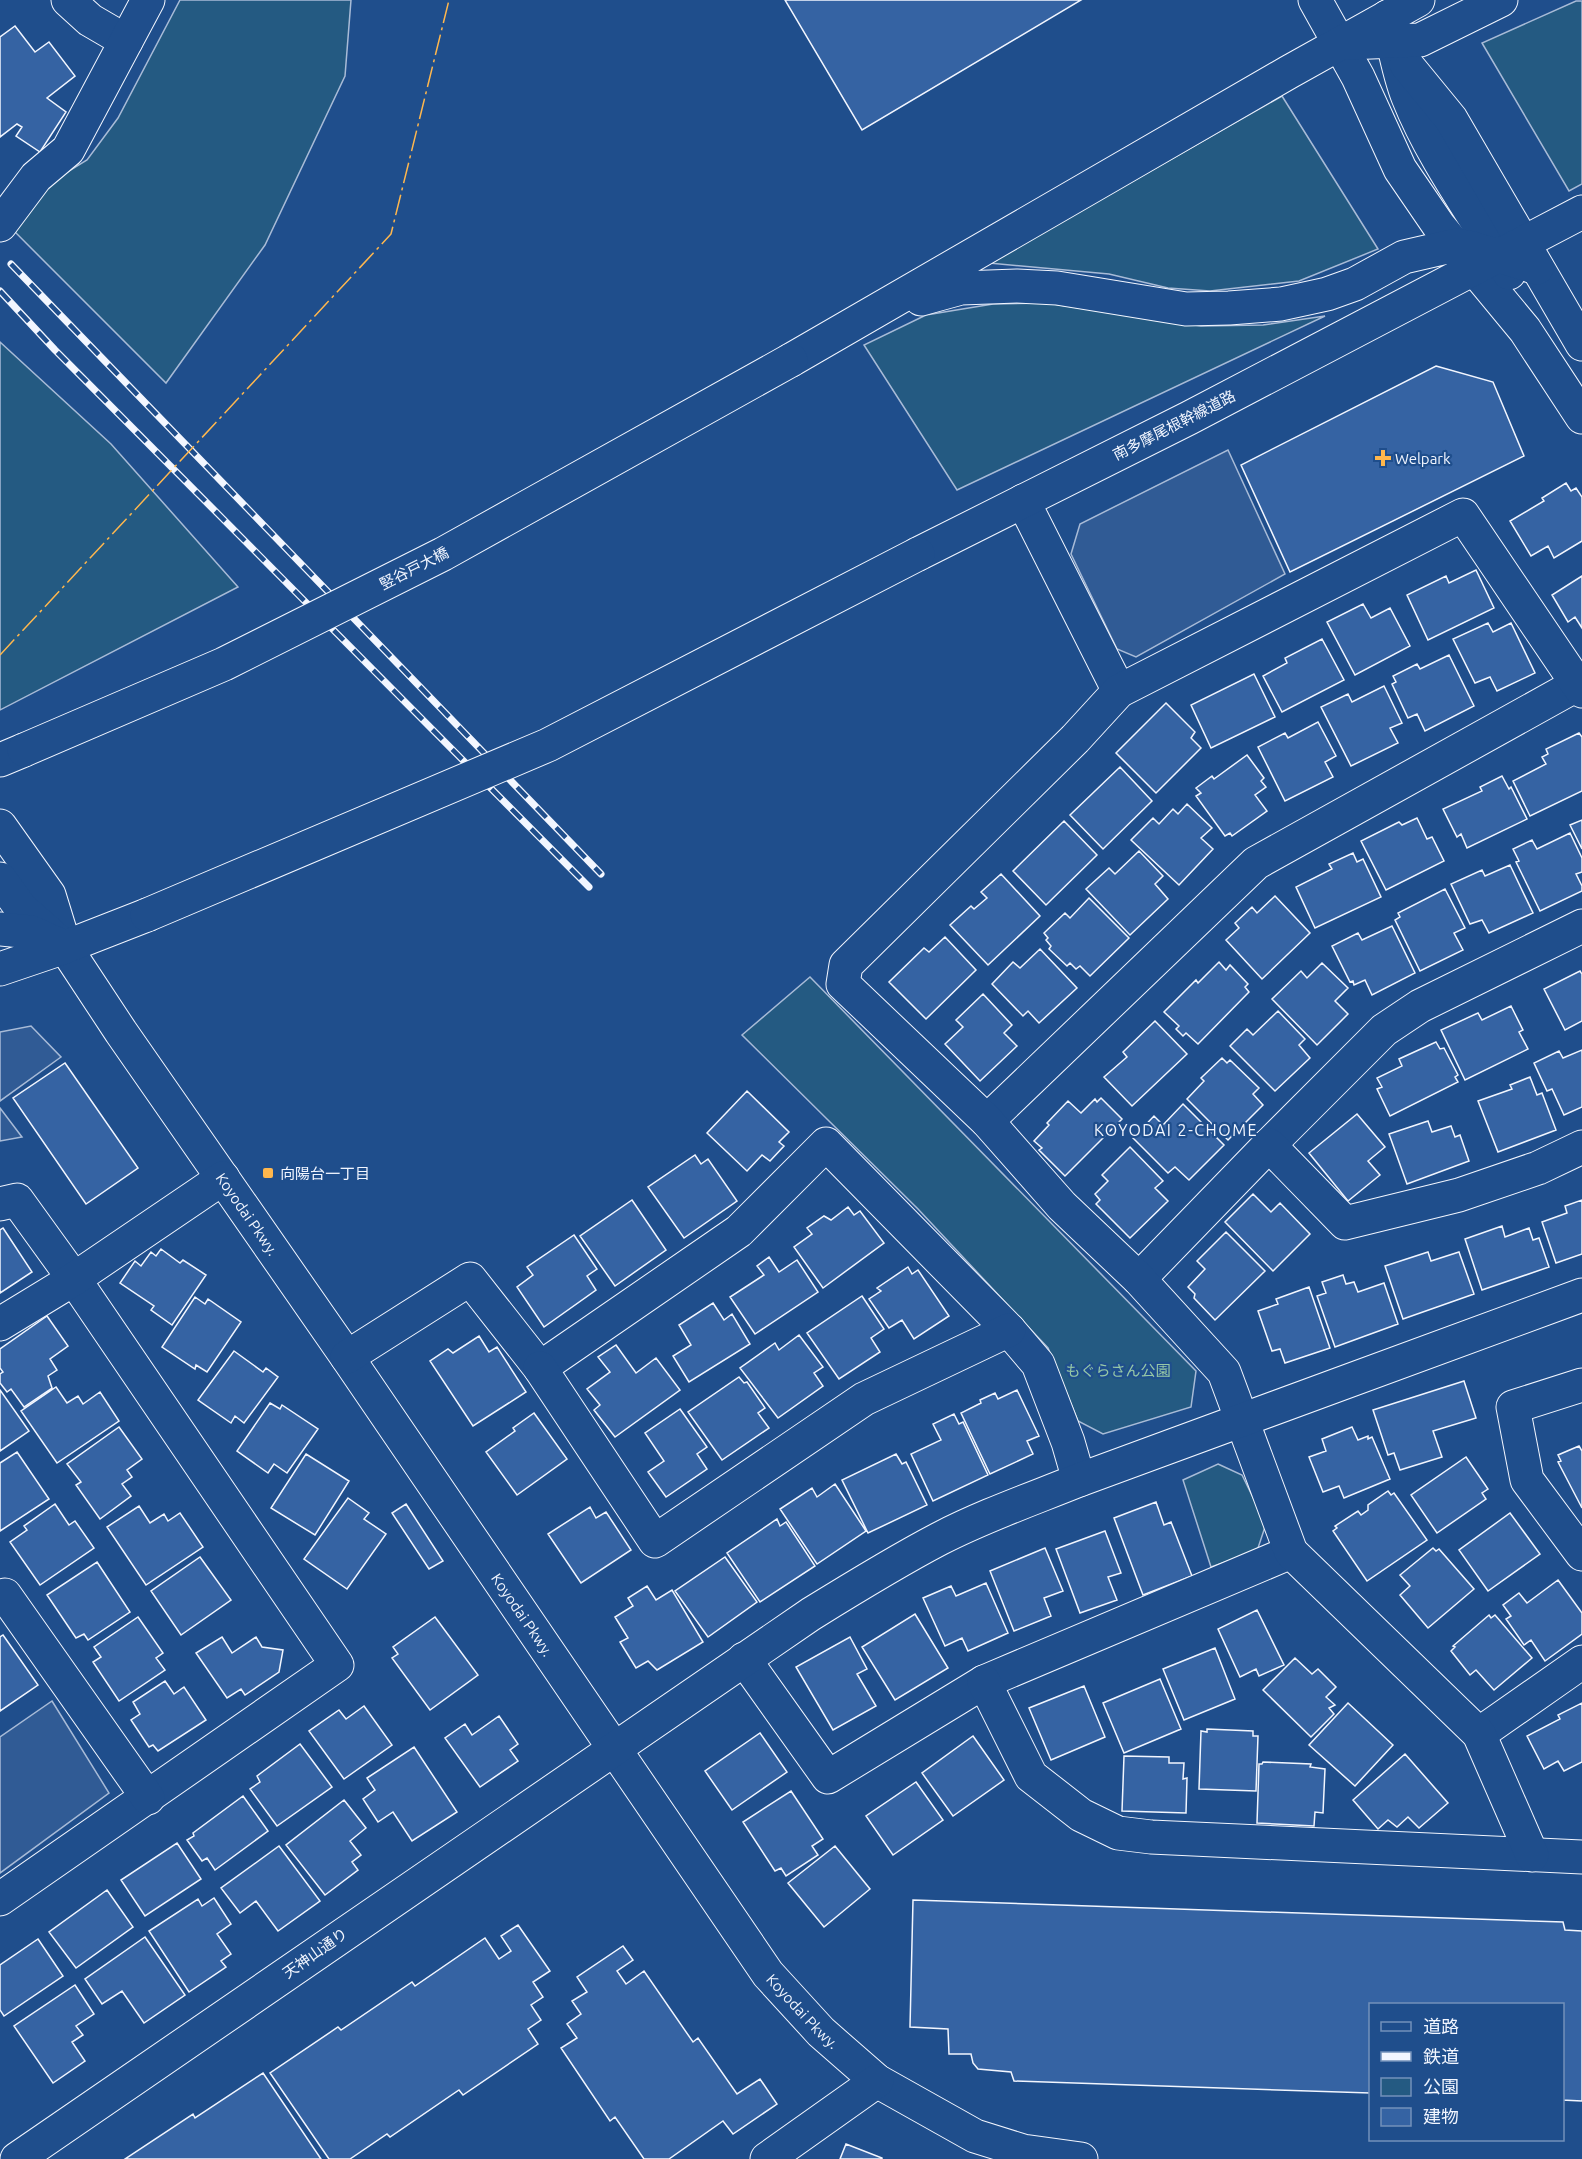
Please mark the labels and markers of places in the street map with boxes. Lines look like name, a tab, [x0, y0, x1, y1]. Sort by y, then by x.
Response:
place label: Welpark	[1395, 450, 1451, 467]
marker: Welpark	[1376, 451, 1390, 465]
place label: 向陽台一丁目	[280, 1165, 370, 1182]
marker: 向陽台一丁目	[261, 1166, 275, 1180]

